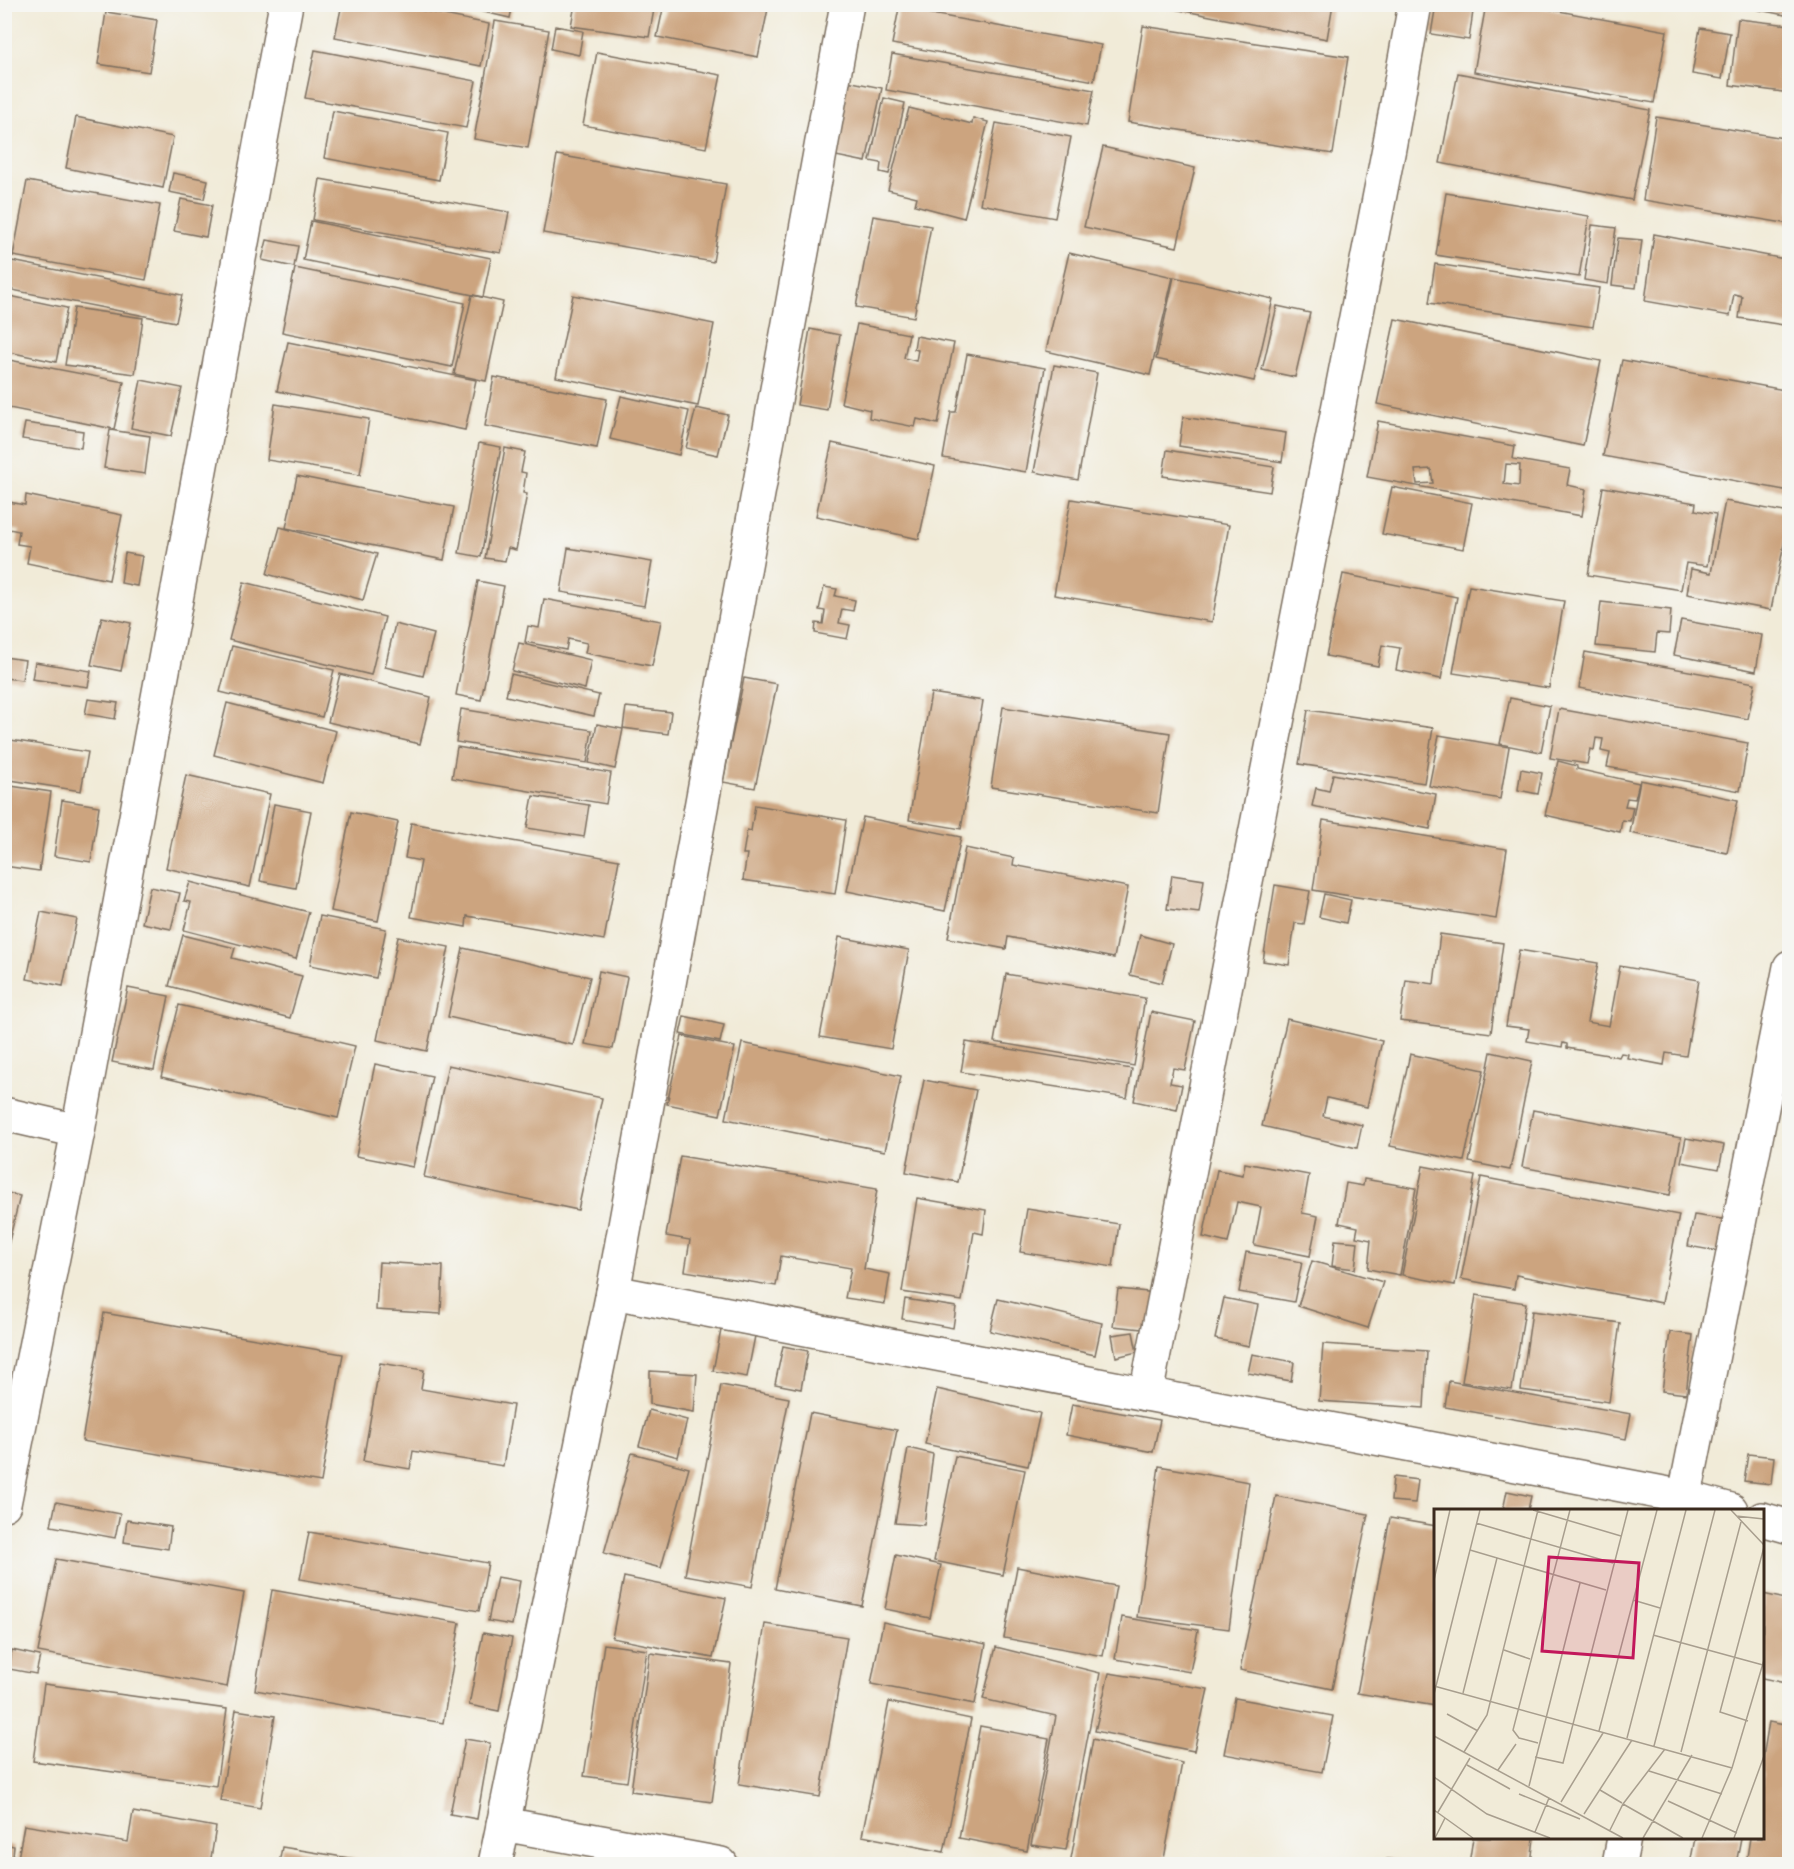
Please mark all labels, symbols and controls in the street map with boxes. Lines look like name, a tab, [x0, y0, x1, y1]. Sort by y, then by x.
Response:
inset map	[1434, 1509, 1764, 1839]

